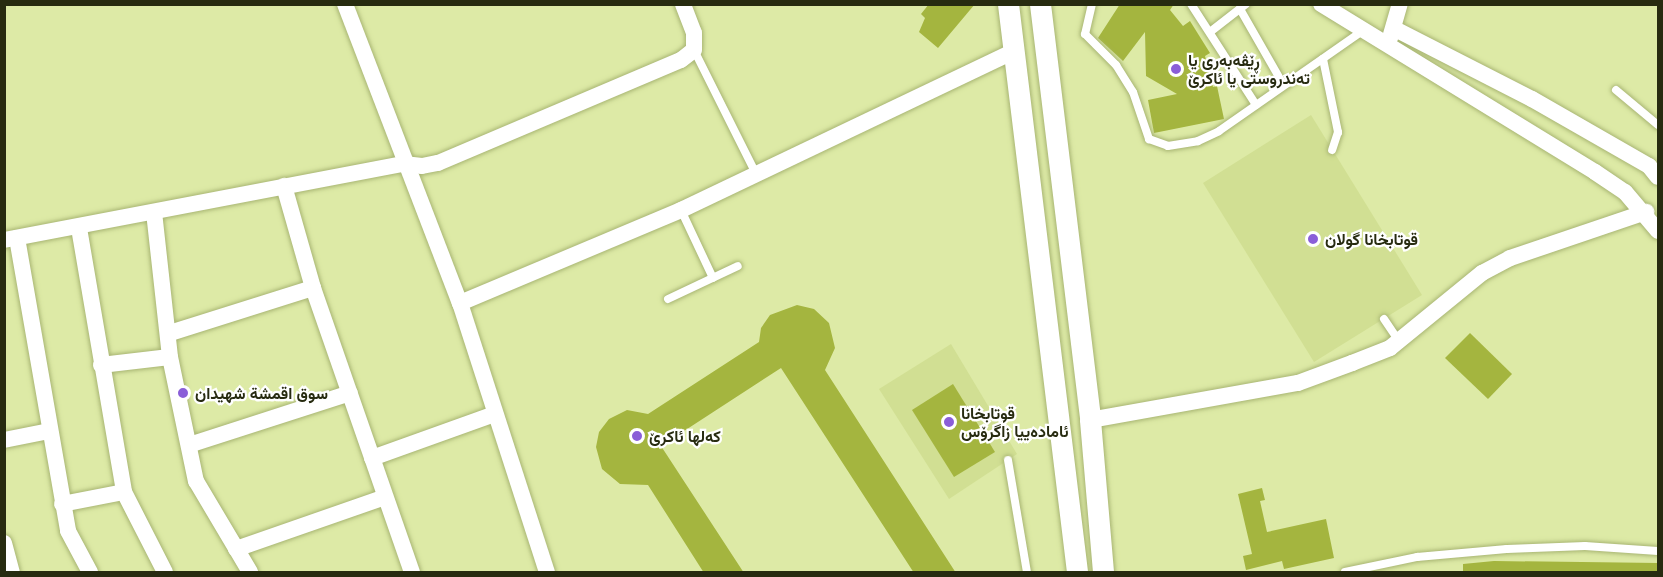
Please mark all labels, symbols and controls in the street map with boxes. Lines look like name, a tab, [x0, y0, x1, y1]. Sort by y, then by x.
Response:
place label: ڕێڤەبەری یا تەندروستی یا ئاکرێ	[1188, 50, 1310, 88]
marker: ڕێڤەبەری یا تەندروستی یا ئاکرێ	[1169, 62, 1183, 76]
place label: قوتابخانا گولان	[1325, 229, 1418, 249]
marker: قوتابخانا گولان	[1306, 232, 1320, 246]
place label: سوق اقمشة شهيدان	[195, 383, 328, 403]
marker: سوق اقمشة شهيدان	[176, 386, 190, 400]
place label: قوتابخانا ئامادەییا زاگرۆس	[961, 403, 1068, 441]
marker: قوتابخانا ئامادەییا زاگرۆس	[942, 415, 956, 429]
place label: کەلها ئاکرێ	[649, 426, 721, 446]
marker: کەلها ئاکرێ	[630, 429, 644, 443]

